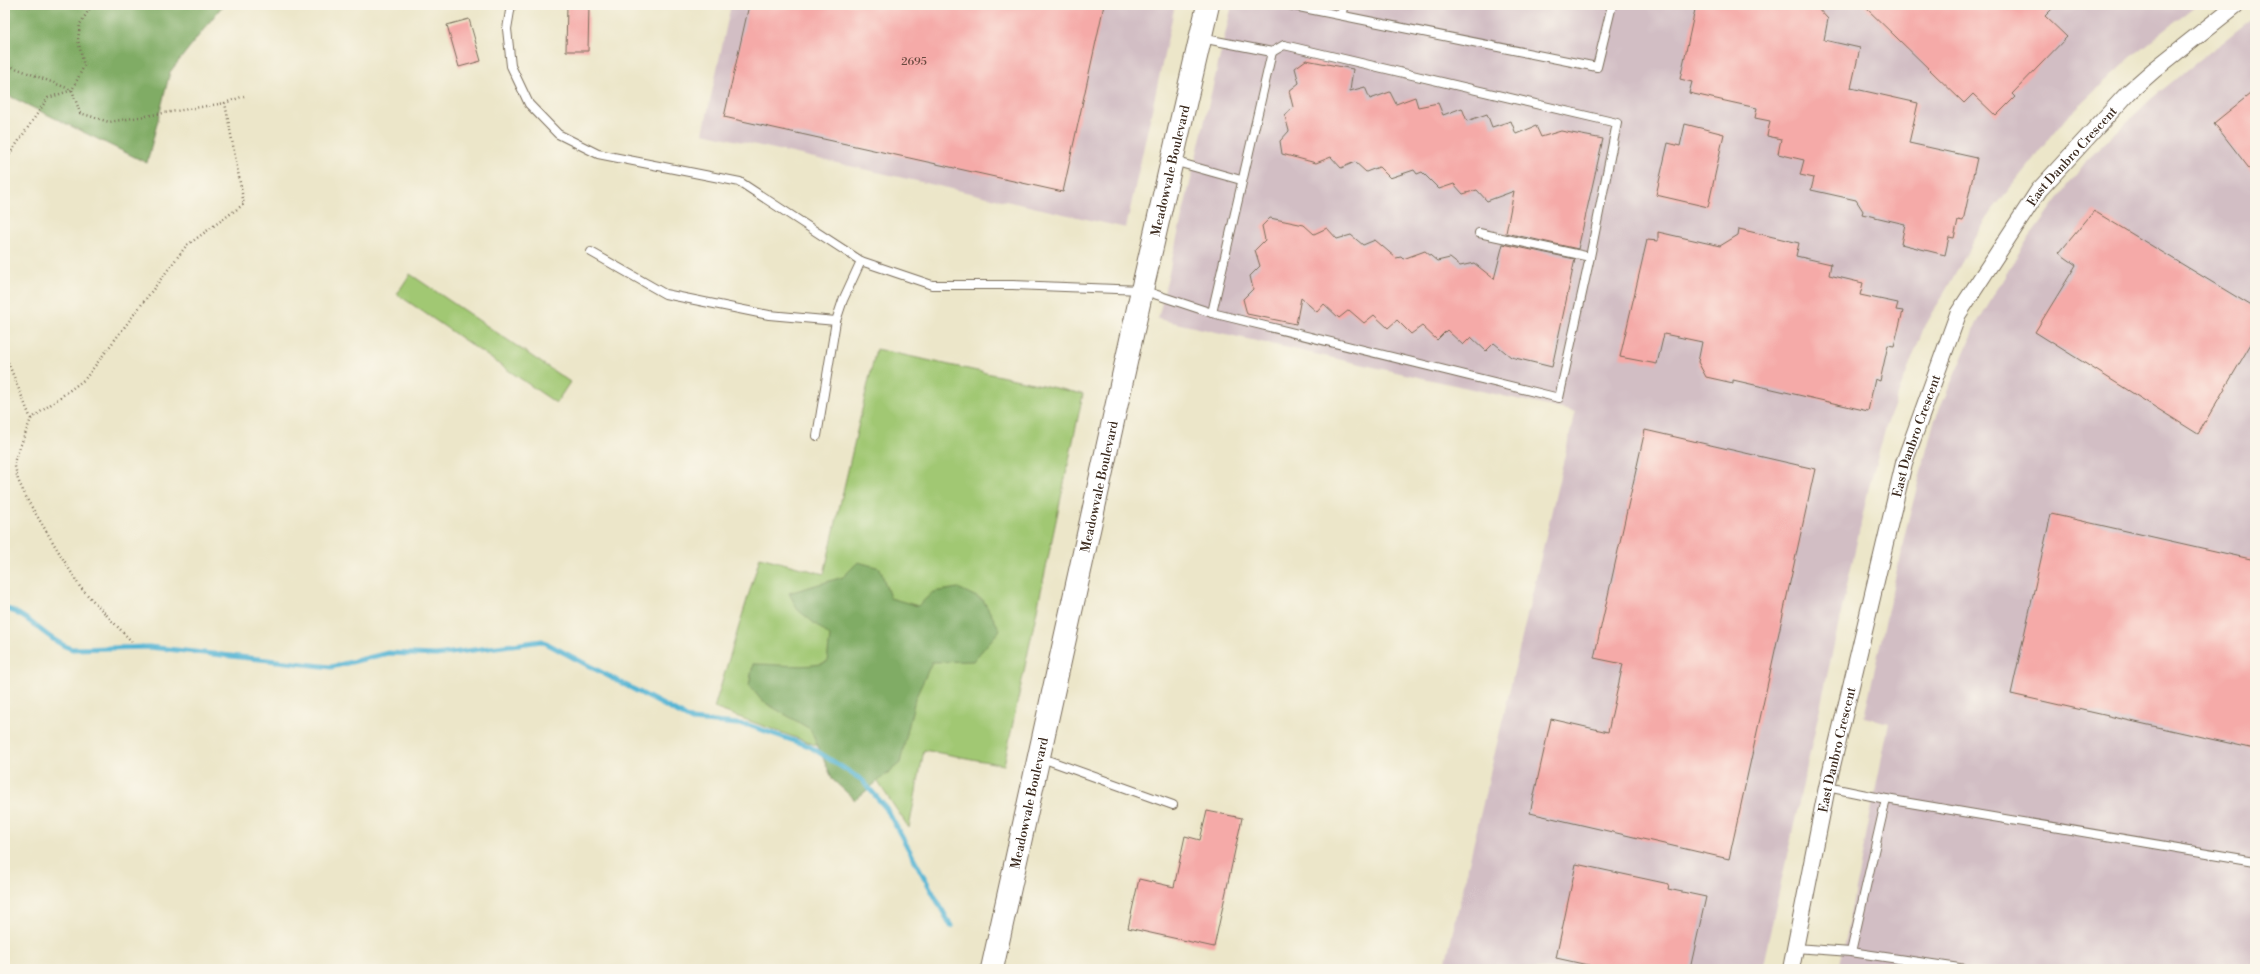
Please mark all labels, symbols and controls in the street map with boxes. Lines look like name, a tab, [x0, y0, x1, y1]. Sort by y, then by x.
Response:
house number: 2695	[901, 55, 927, 69]
street label: Meadowvale Boulevard	[1148, 103, 1194, 238]
street label: East Danbro Crescent	[2024, 103, 2121, 209]
street label: East Danbro Crescent	[1889, 372, 1944, 499]
street label: Meadowvale Boulevard	[1077, 419, 1122, 554]
street label: East Danbro Crescent	[1815, 685, 1860, 814]
street label: Meadowvale Boulevard	[1007, 735, 1052, 871]

